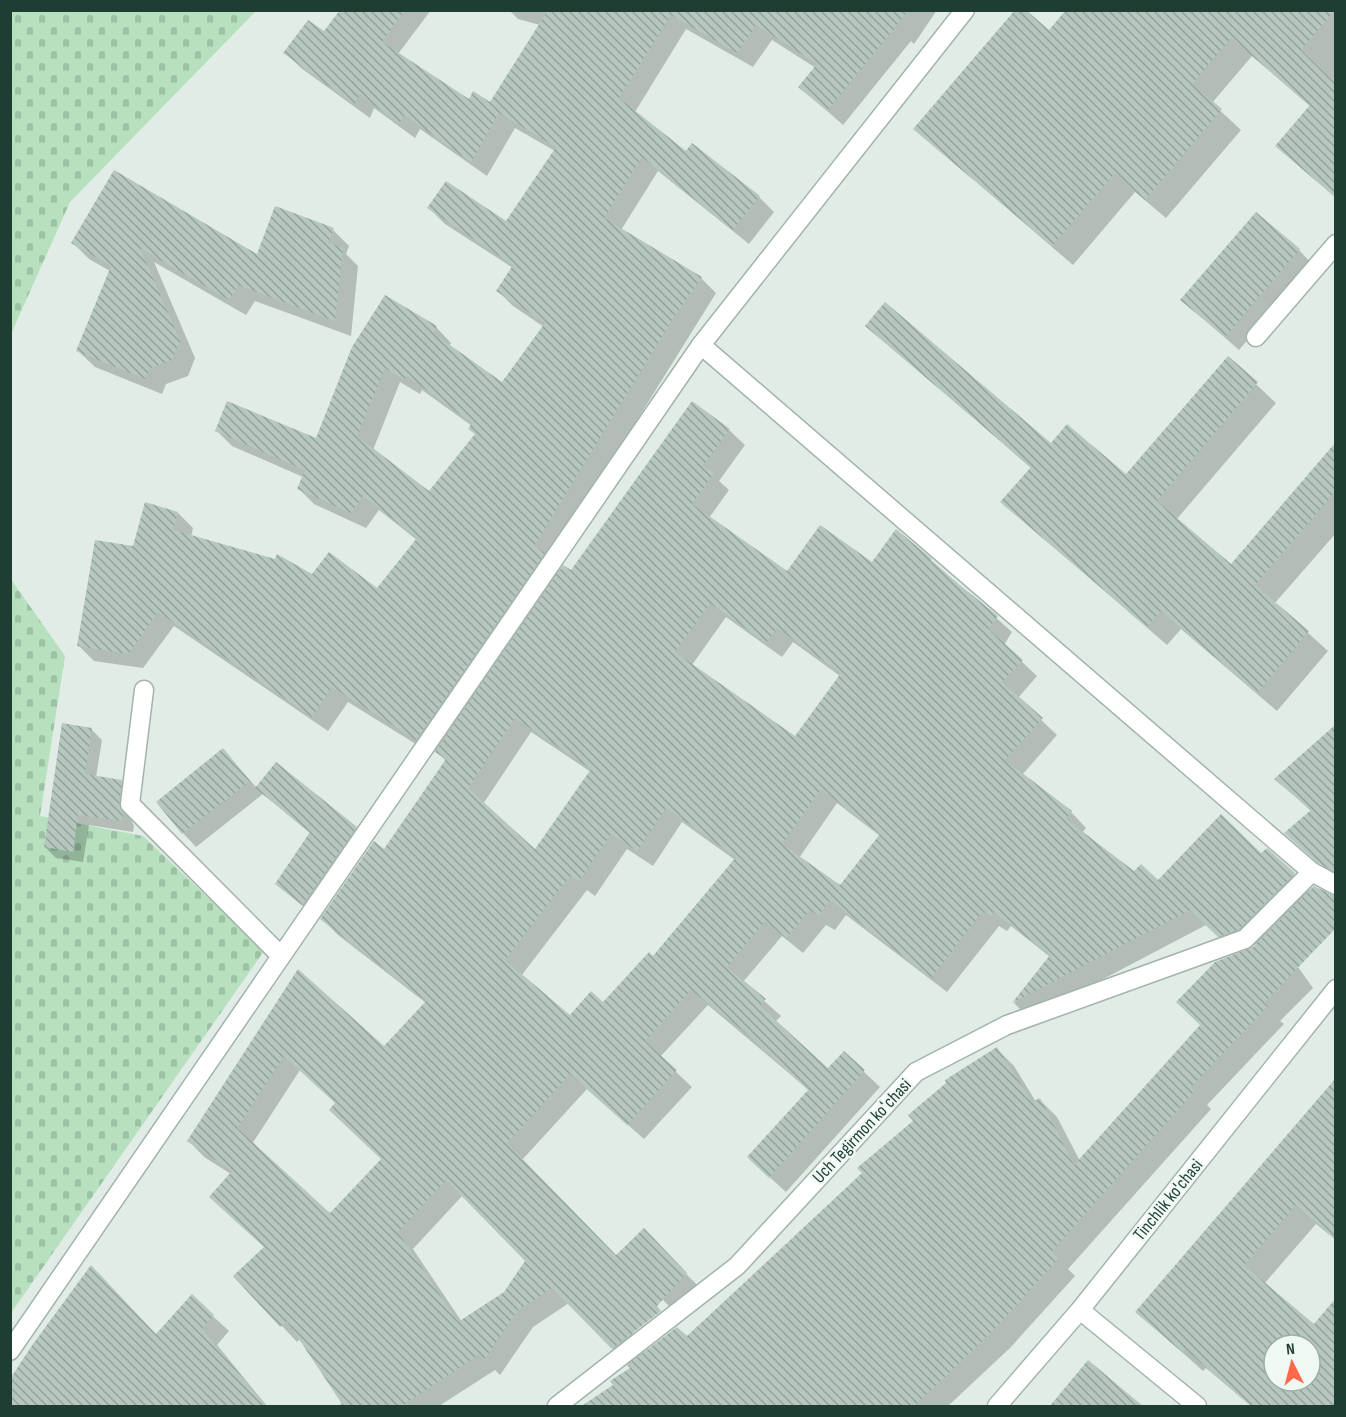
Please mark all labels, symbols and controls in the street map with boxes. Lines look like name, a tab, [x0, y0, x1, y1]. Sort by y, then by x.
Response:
street label: Uch Tegirmon koʻchasi	[808, 1074, 916, 1188]
street label: Tinchlik ko'chasi	[1129, 1155, 1207, 1245]
north arrow	[1262, 1333, 1322, 1393]
text: N	[1285, 1340, 1296, 1359]

